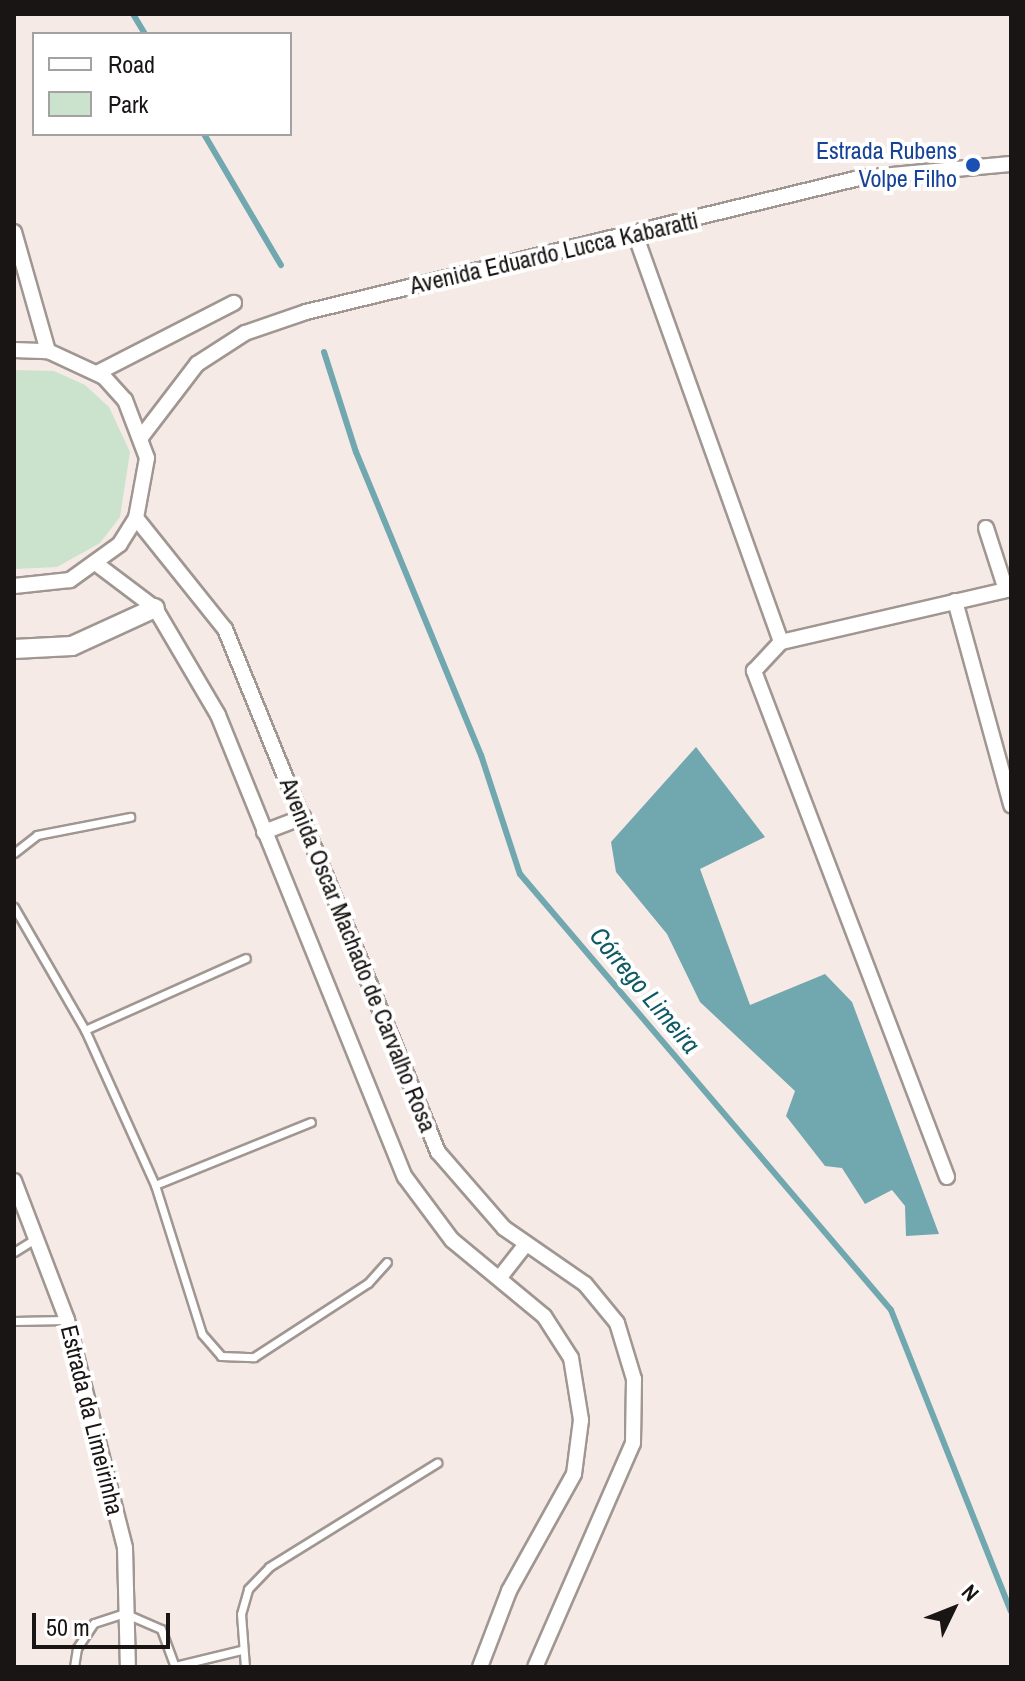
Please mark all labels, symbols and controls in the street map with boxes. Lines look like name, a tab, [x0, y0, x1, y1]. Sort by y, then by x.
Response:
legend	[32, 32, 292, 136]
text: Road	[108, 48, 155, 80]
text: Park	[108, 88, 148, 120]
place label: Estrada Rubens Volpe Filho	[816, 137, 957, 193]
marker: Estrada Rubens Volpe Filho	[964, 156, 982, 174]
street label: Avenida Eduardo Lucca Kabaratti	[407, 206, 701, 300]
street label: Avenida Oscar Machado de Carvalho Rosa	[274, 774, 442, 1136]
water label: Córrego Limeira	[583, 921, 707, 1059]
street label: Estrada da Limeirinha	[54, 1322, 130, 1518]
north arrow	[913, 1569, 993, 1649]
text: N	[955, 1578, 986, 1608]
scale bar	[36, 1597, 174, 1647]
text: 50 m	[46, 1611, 90, 1643]

